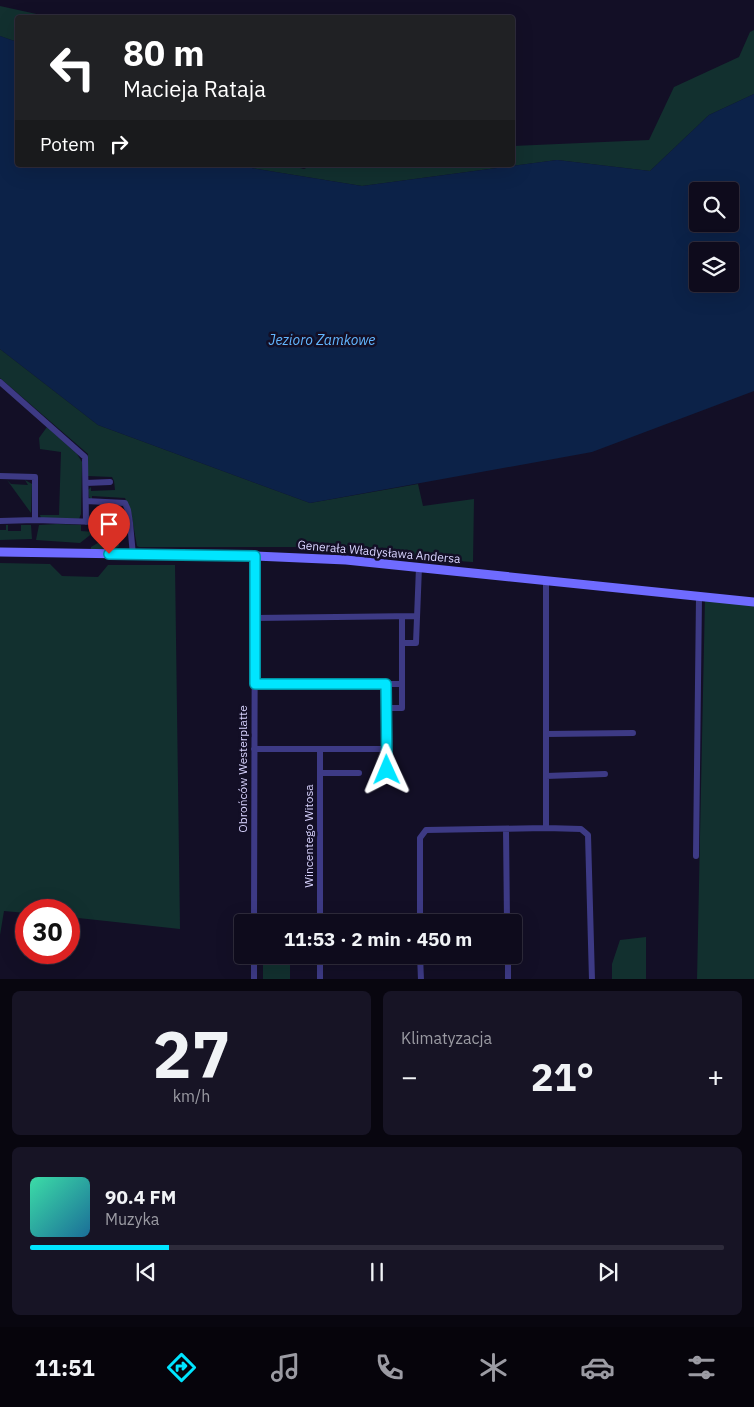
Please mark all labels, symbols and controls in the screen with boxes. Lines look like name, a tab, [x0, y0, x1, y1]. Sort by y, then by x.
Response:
text: 80 m	[123, 30, 205, 76]
icon: left	[40, 35, 105, 100]
text: Macieja Rataja	[123, 74, 266, 103]
icon: right	[105, 130, 133, 158]
text: Potem	[40, 132, 95, 156]
map controls	[689, 182, 739, 292]
button: search	[689, 182, 739, 232]
button: layers	[689, 242, 739, 292]
water label: Jezioro Zamkowe	[268, 331, 376, 349]
pin	[88, 503, 130, 554]
icon: arrive	[95, 510, 123, 538]
street label: Generała Władysława Andersa	[297, 537, 462, 566]
street label: Obrońców Westerplatte	[235, 705, 250, 833]
position arrow	[360, 743, 412, 795]
street label: Wincentego Witosa	[301, 784, 316, 888]
speed limit sign: 30	[15, 899, 80, 964]
text: 11:53 · 2 min · 450 m	[284, 927, 472, 951]
text: 27	[152, 1011, 231, 1096]
text: Klimatyzacja	[401, 1028, 492, 1048]
text: 21°	[531, 1052, 594, 1101]
text: −	[401, 1058, 418, 1095]
text: +	[707, 1058, 724, 1095]
text: km/h	[173, 1086, 210, 1106]
text: 90.4 FM	[105, 1185, 176, 1209]
text: Muzyka	[105, 1209, 159, 1229]
icon: previous	[132, 1258, 160, 1286]
icon: pause	[363, 1258, 391, 1286]
icon: next	[594, 1258, 622, 1286]
icon: directions	[164, 1350, 199, 1385]
icon: music	[268, 1350, 303, 1385]
icon: phone	[372, 1350, 407, 1385]
icon: climate	[476, 1350, 511, 1385]
icon: car	[580, 1350, 615, 1385]
icon: filters	[684, 1350, 719, 1385]
text: 11:51	[35, 1353, 95, 1382]

